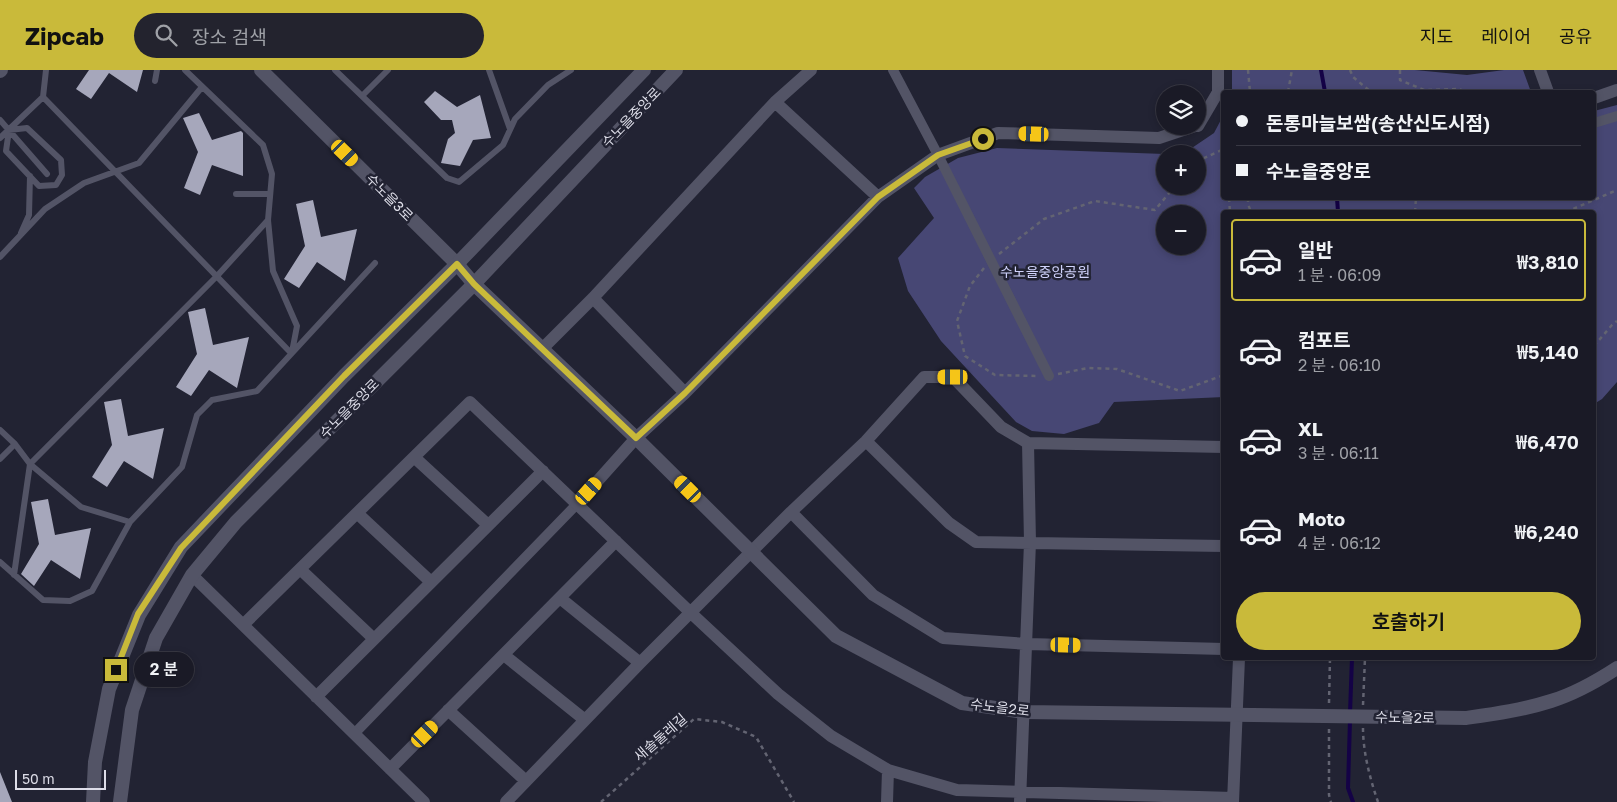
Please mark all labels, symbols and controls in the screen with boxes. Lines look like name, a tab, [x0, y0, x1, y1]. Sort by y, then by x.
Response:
search box	[134, 13, 484, 58]
text: Zipcab	[25, 21, 104, 50]
icon: search	[152, 21, 180, 49]
text: 장소 검색	[192, 25, 267, 48]
text: 지도	[1420, 25, 1453, 47]
text: 레이어	[1481, 25, 1531, 47]
text: 공유	[1559, 25, 1592, 47]
street label: 수노을중앙로	[598, 83, 664, 151]
map controls	[1156, 85, 1206, 255]
button: layers	[1156, 85, 1206, 135]
text: 돈통마늘보쌈(송산신도시점)	[1266, 111, 1490, 134]
car	[1018, 126, 1049, 142]
route start	[972, 128, 994, 150]
car	[328, 137, 361, 169]
button: +	[1156, 145, 1206, 195]
text: 수노을중앙로	[1266, 159, 1371, 182]
street label: 수노을3로	[363, 170, 417, 224]
button: −	[1156, 205, 1206, 255]
icon: car	[1238, 238, 1283, 283]
text: 일반	[1298, 238, 1333, 261]
text: ₩3,810	[1517, 250, 1579, 273]
park label: 수노을중앙공원	[1000, 263, 1090, 280]
text: 1 분 · 06:09	[1298, 265, 1381, 285]
icon: car	[1238, 328, 1283, 373]
text: 컴포트	[1298, 328, 1350, 351]
text: ₩5,140	[1517, 340, 1579, 363]
text: 2 분 · 06:10	[1298, 355, 1381, 375]
car	[938, 370, 968, 385]
street label: 수노을중앙로	[316, 375, 382, 441]
text: XL	[1298, 417, 1323, 440]
icon: car	[1238, 418, 1283, 463]
text: ₩6,470	[1516, 430, 1579, 453]
text: 3 분 · 06:11	[1298, 443, 1379, 463]
car	[672, 473, 703, 505]
car	[573, 475, 604, 507]
text: Moto	[1298, 507, 1345, 530]
icon: car	[1238, 508, 1283, 553]
text: ₩6,240	[1515, 520, 1579, 543]
text: 4 분 · 06:12	[1298, 533, 1381, 553]
button: 호출하기	[1236, 592, 1581, 650]
car	[1050, 637, 1081, 653]
callout: 2 분	[134, 652, 194, 688]
route end	[105, 659, 127, 681]
text: 2 분	[150, 659, 178, 679]
street label: 수노을2로	[969, 695, 1031, 719]
street label: 수노을2로	[1375, 708, 1435, 726]
street label: 새솔둘레길	[630, 709, 690, 765]
car	[409, 718, 440, 750]
scale bar	[15, 767, 106, 790]
text: 50 m	[22, 770, 55, 787]

